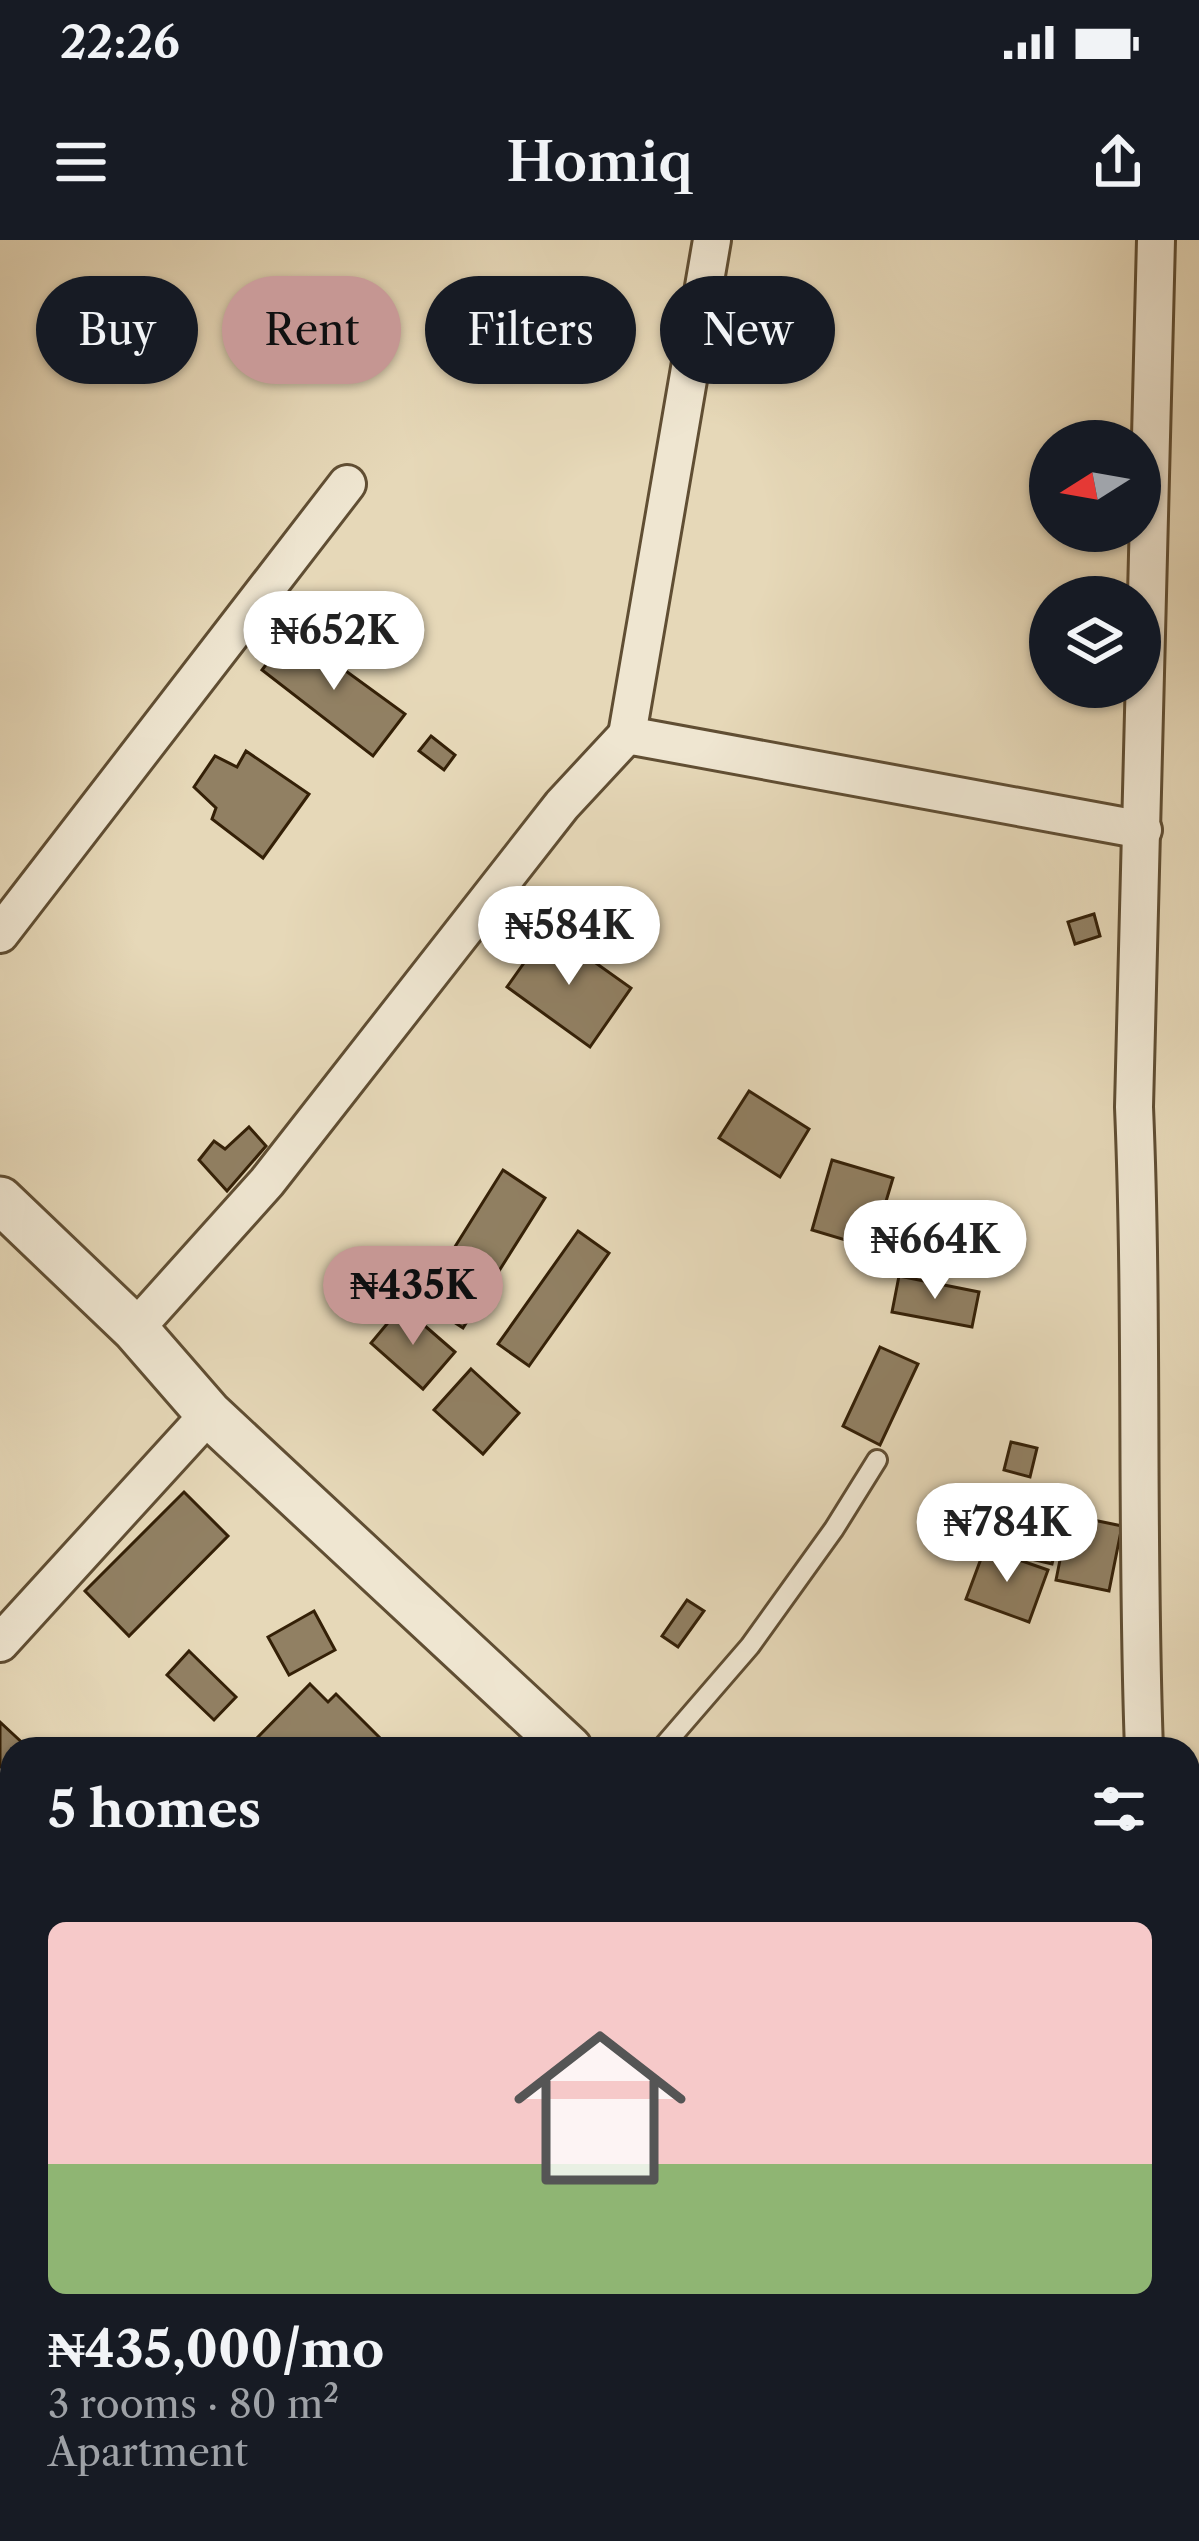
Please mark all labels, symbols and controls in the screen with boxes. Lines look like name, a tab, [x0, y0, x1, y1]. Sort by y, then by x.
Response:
text: 22:26	[60, 14, 180, 70]
icon: menu	[48, 129, 114, 195]
text: Homiq	[506, 129, 693, 195]
icon: share	[1085, 129, 1151, 195]
chip: Buy	[36, 276, 198, 384]
chip: Rent	[222, 276, 401, 384]
chip: Filters	[425, 276, 636, 384]
chip: New	[660, 276, 835, 384]
north arrow	[1029, 420, 1161, 552]
map controls	[1029, 420, 1161, 708]
button: layers	[1029, 576, 1161, 708]
pin: ₦652K	[250, 591, 418, 693]
text: ₦652K	[270, 606, 398, 654]
pin: ₦584K	[485, 886, 653, 988]
text: ₦584K	[505, 901, 633, 949]
pin: ₦664K	[851, 1200, 1019, 1302]
text: ₦664K	[870, 1215, 1000, 1263]
pin: ₦435K	[329, 1246, 497, 1348]
text: ₦435K	[350, 1261, 476, 1309]
pin: ₦784K	[923, 1483, 1091, 1585]
text: ₦784K	[944, 1498, 1070, 1546]
icon: filters	[1086, 1776, 1152, 1842]
text: 5 homes	[48, 1778, 261, 1840]
icon: home	[492, 2000, 708, 2216]
text: ₦435,000/mo	[48, 2318, 384, 2380]
text: 3 rooms · 80 m²	[48, 2380, 339, 2428]
text: Apartment	[48, 2428, 248, 2476]

